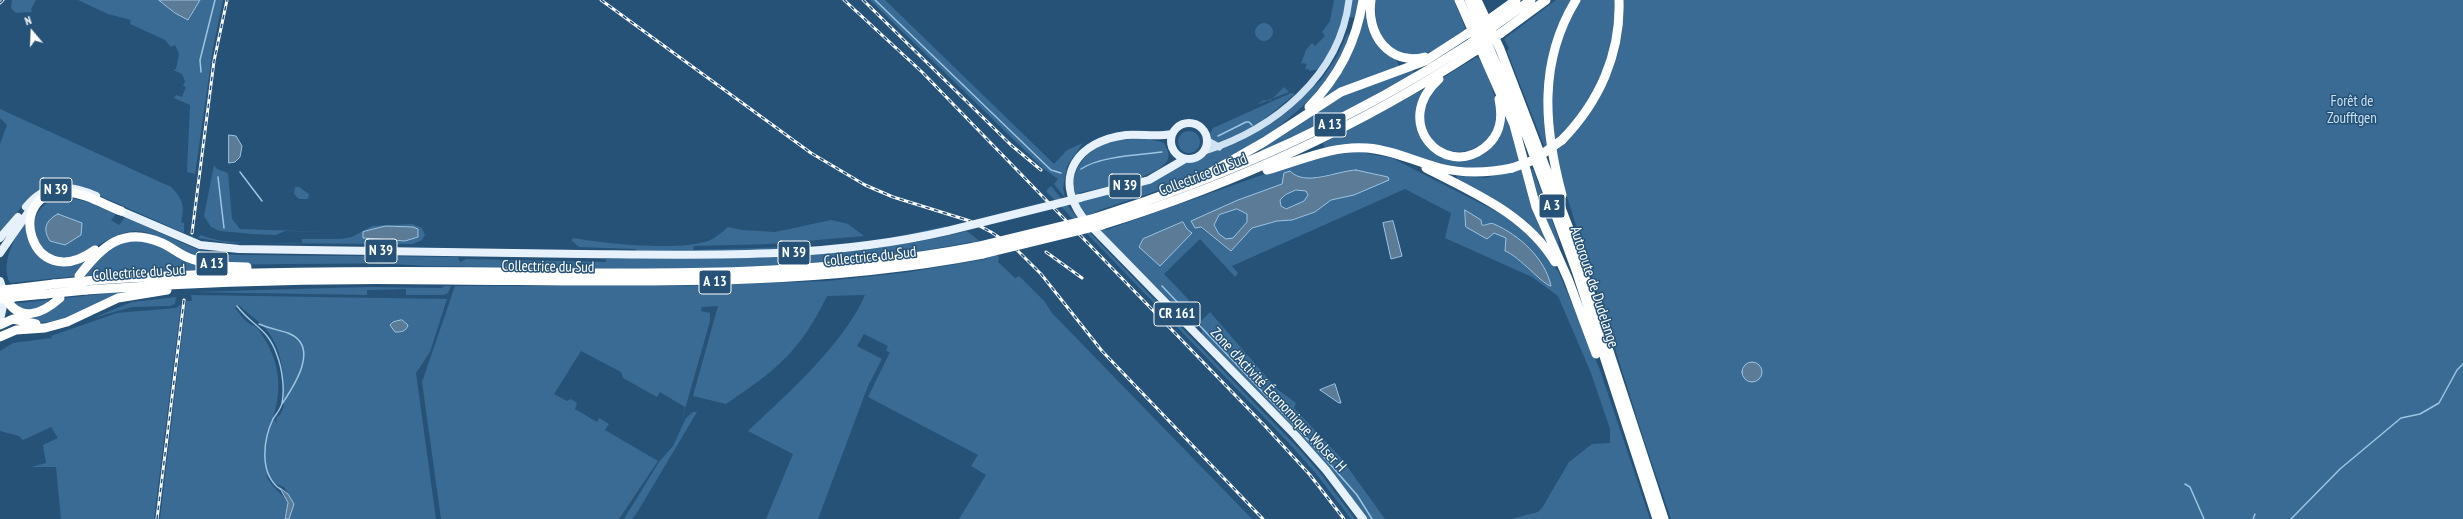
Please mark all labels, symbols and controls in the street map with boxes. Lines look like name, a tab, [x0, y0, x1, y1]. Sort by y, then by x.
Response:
north arrow	[12, 12, 52, 52]
text: N	[23, 13, 33, 28]
park label: Forêt de Zoufftgen	[2327, 93, 2377, 128]
road number: A 13	[1314, 113, 1346, 137]
street label: Collectrice du Sud	[1156, 150, 1250, 200]
road number: N 39	[1109, 174, 1141, 198]
road number: N 39	[40, 178, 72, 202]
road number: A 3	[1539, 194, 1565, 218]
street label: Autoroute de Dudelange	[1566, 224, 1622, 350]
road number: N 39	[365, 239, 397, 263]
road number: N 39	[778, 241, 810, 265]
street label: Collectrice du Sud	[823, 243, 917, 271]
road number: A 13	[196, 252, 228, 276]
street label: Collectrice du Sud	[501, 257, 595, 277]
street label: Collectrice du Sud	[92, 261, 186, 285]
road number: A 13	[699, 270, 731, 294]
road number: CR 161	[1154, 302, 1200, 326]
street label: Zone d'Activité Économique Wolser H	[1206, 324, 1350, 476]

